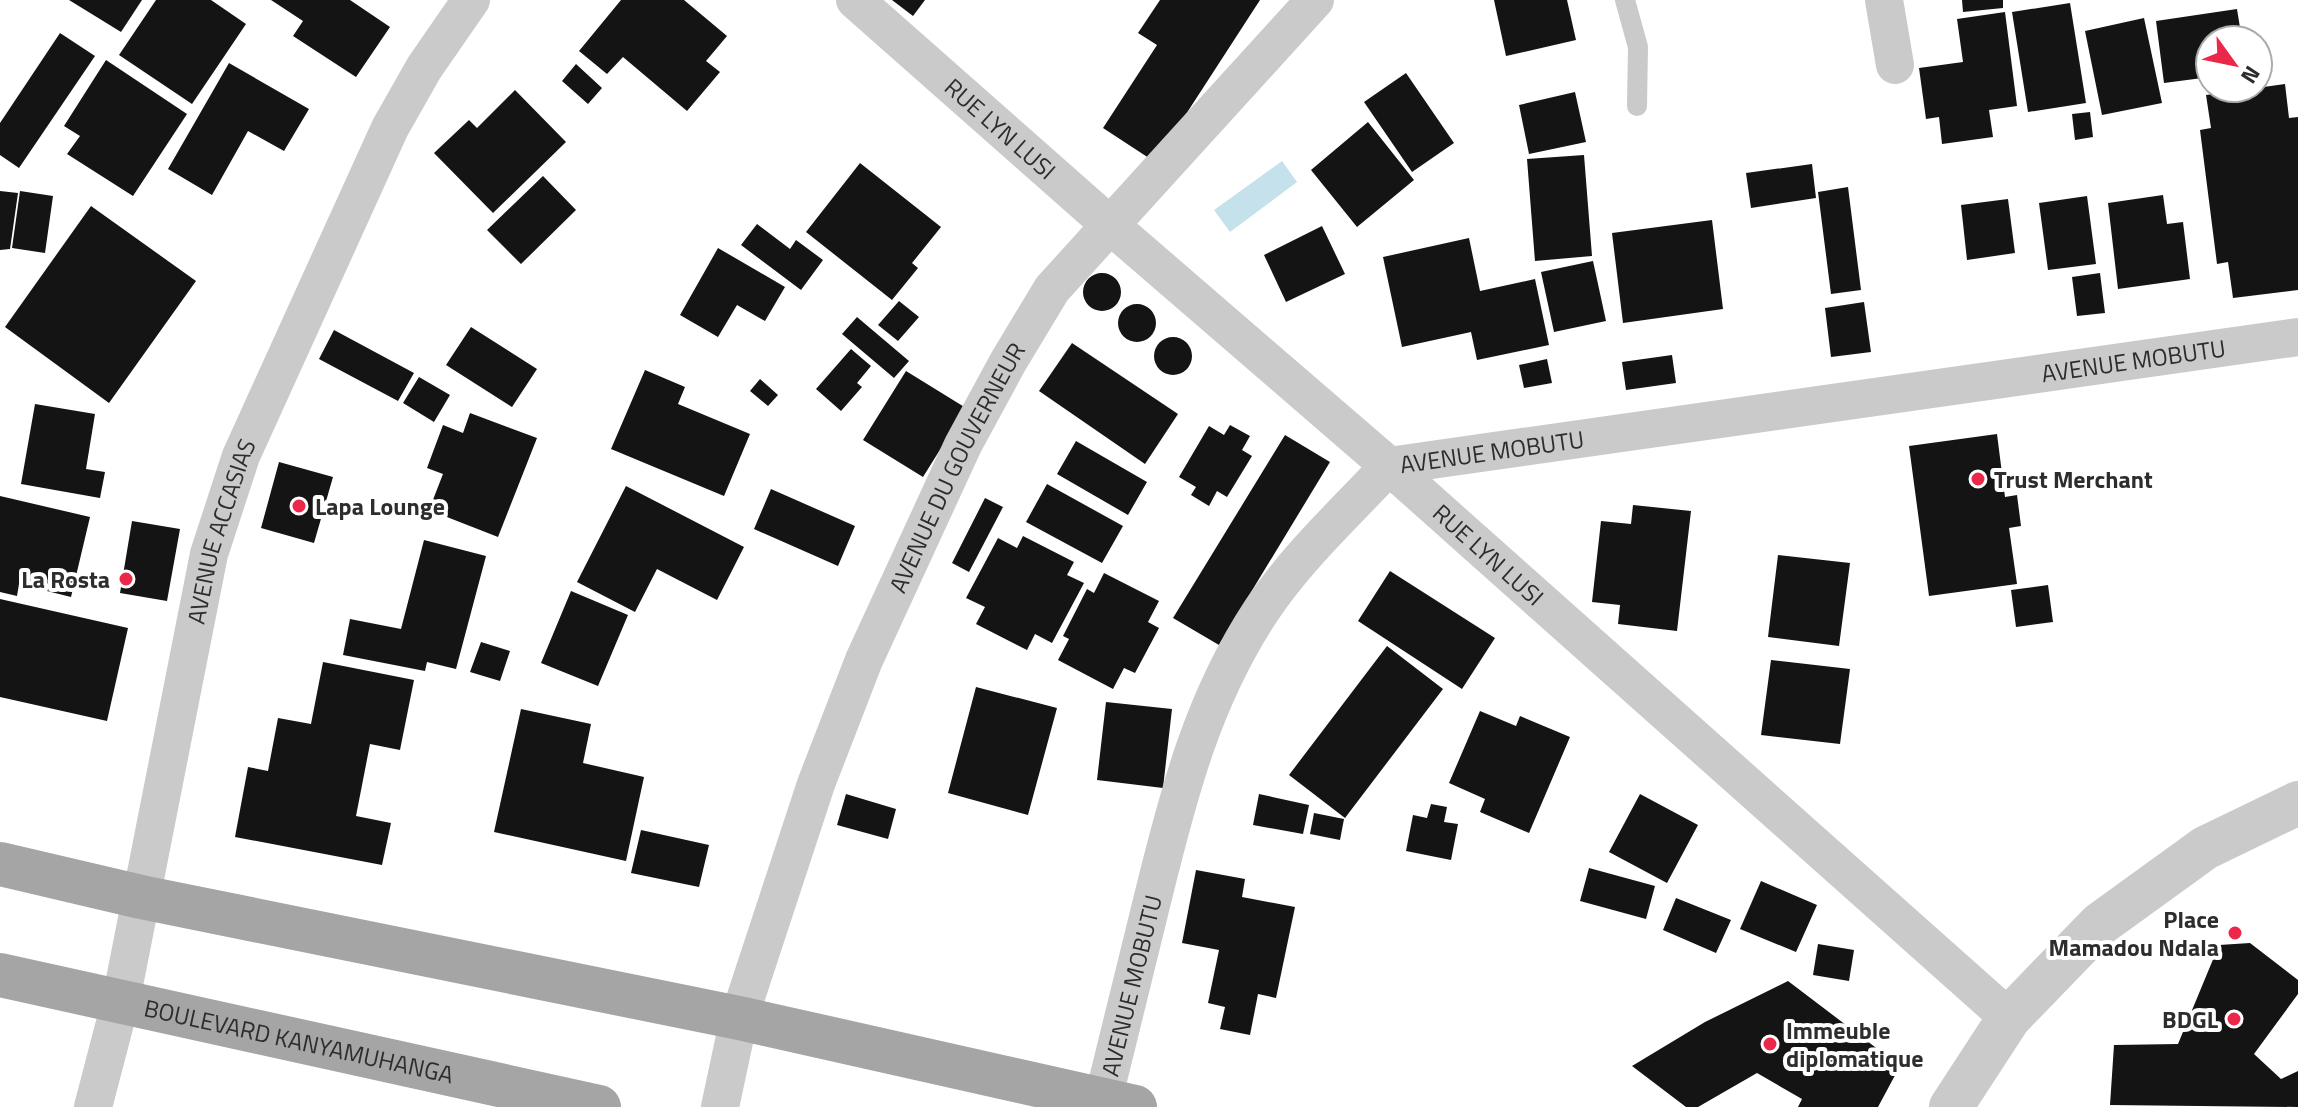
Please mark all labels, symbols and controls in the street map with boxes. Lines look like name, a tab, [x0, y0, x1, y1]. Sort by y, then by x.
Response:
north arrow	[2194, 24, 2274, 104]
text: N	[2232, 59, 2269, 91]
street label: RUE LYN LUSI	[937, 69, 1064, 188]
street label: AVENUE MOBUTU	[2039, 329, 2228, 391]
street label: AVENUE DU GOUVERNEUR	[879, 335, 1034, 598]
street label: AVENUE MOBUTU	[1398, 421, 1586, 482]
street label: AVENUE ACCASIAS	[178, 433, 265, 627]
place label: Trust Merchant	[1994, 461, 2153, 497]
marker: Trust Merchant	[1969, 470, 1987, 488]
place label: Lapa Lounge	[315, 488, 445, 524]
street label: RUE LYN LUSI	[1425, 495, 1552, 614]
marker: Lapa Lounge	[290, 497, 308, 515]
place label: La Rosta	[21, 561, 110, 597]
marker: La Rosta	[117, 570, 135, 588]
street label: AVENUE MOBUTU	[1092, 891, 1171, 1080]
place label: Place Mamadou Ndala	[2049, 901, 2219, 965]
marker: Place Mamadou Ndala	[2226, 924, 2244, 942]
street label: BOULEVARD KANYAMUHANGA	[141, 989, 457, 1092]
place label: BDGL	[2162, 1001, 2219, 1037]
marker: BDGL	[2225, 1010, 2243, 1028]
place label: Immeuble diplomatique	[1786, 1012, 1924, 1076]
marker: Immeuble diplomatique	[1761, 1035, 1779, 1053]

